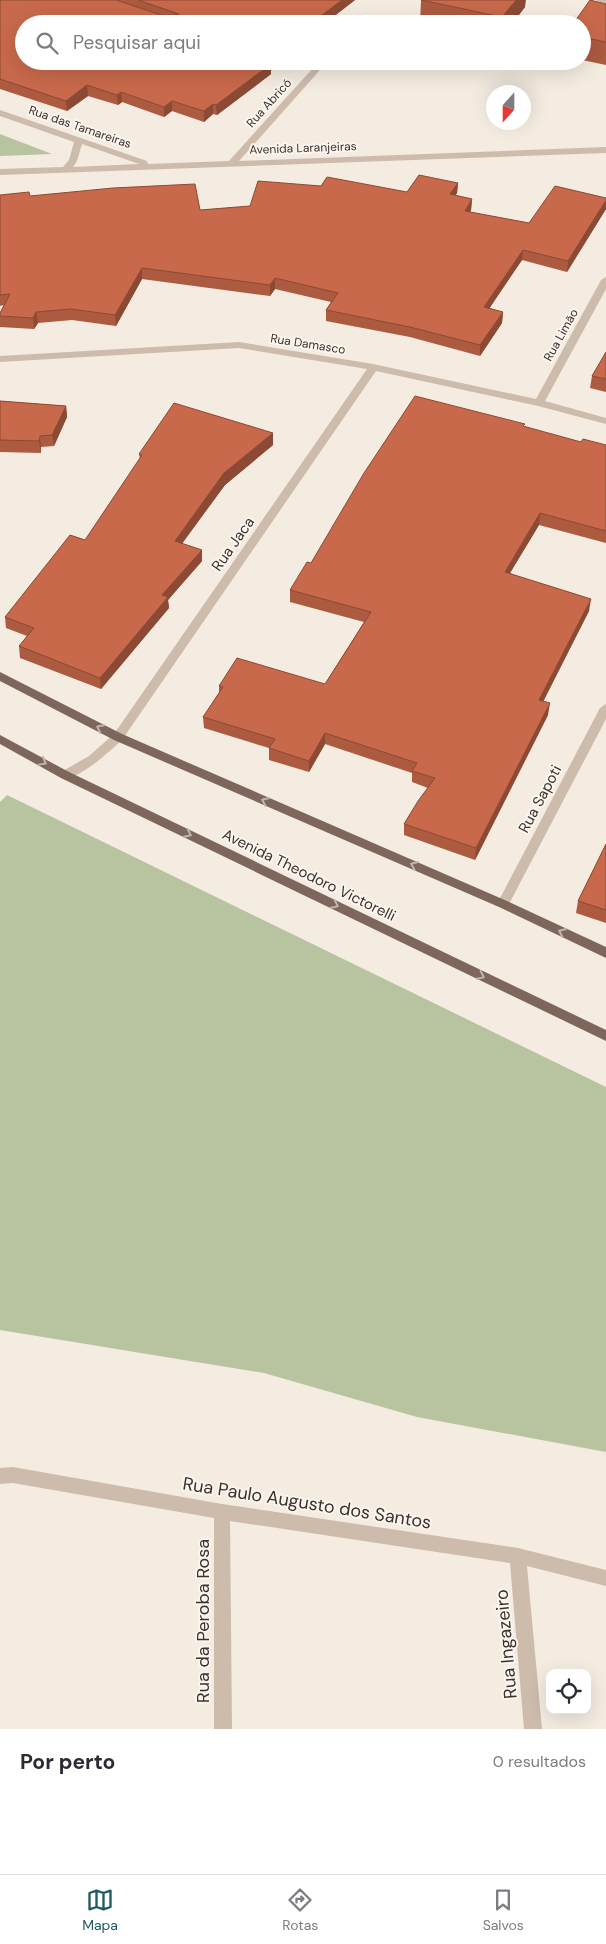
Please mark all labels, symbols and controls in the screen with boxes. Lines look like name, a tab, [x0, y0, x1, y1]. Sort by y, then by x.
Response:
search box	[15, 15, 591, 70]
icon: search	[33, 29, 61, 57]
text: Pesquisar aqui	[73, 30, 201, 55]
street label: Rua Abricó	[243, 75, 295, 131]
north arrow	[486, 85, 531, 130]
street label: Rua das Tamareiras	[27, 102, 133, 152]
street label: Avenida Laranjeiras	[249, 138, 357, 158]
street label: Rua Limão	[540, 306, 582, 364]
street label: Rua Damasco	[269, 330, 347, 358]
street label: Rua Jaca	[207, 513, 259, 575]
one-way arrow	[96, 724, 105, 734]
one-way arrow	[37, 756, 46, 766]
street label: Rua Sapoti	[514, 762, 566, 836]
one-way arrow	[261, 796, 270, 807]
street label: Avenida Theodoro Victorelli	[219, 824, 399, 926]
one-way arrow	[183, 828, 192, 838]
one-way arrow	[410, 861, 419, 872]
one-way arrow	[330, 899, 339, 909]
one-way arrow	[558, 928, 567, 938]
one-way arrow	[476, 969, 485, 980]
street label: Rua Paulo Augusto dos Santos	[181, 1471, 433, 1535]
street label: Rua da Peroba Rosa	[191, 1539, 215, 1703]
street label: Rua Ingazeiro	[489, 1588, 523, 1700]
map controls	[546, 1669, 591, 1714]
button: locate	[546, 1669, 591, 1714]
text: Por perto	[20, 1748, 115, 1776]
text: 0 resultados	[493, 1751, 586, 1772]
tab: Mapa	[82, 1886, 118, 1934]
tab: Rotas	[282, 1886, 318, 1934]
tab: Salvos	[483, 1886, 524, 1934]

